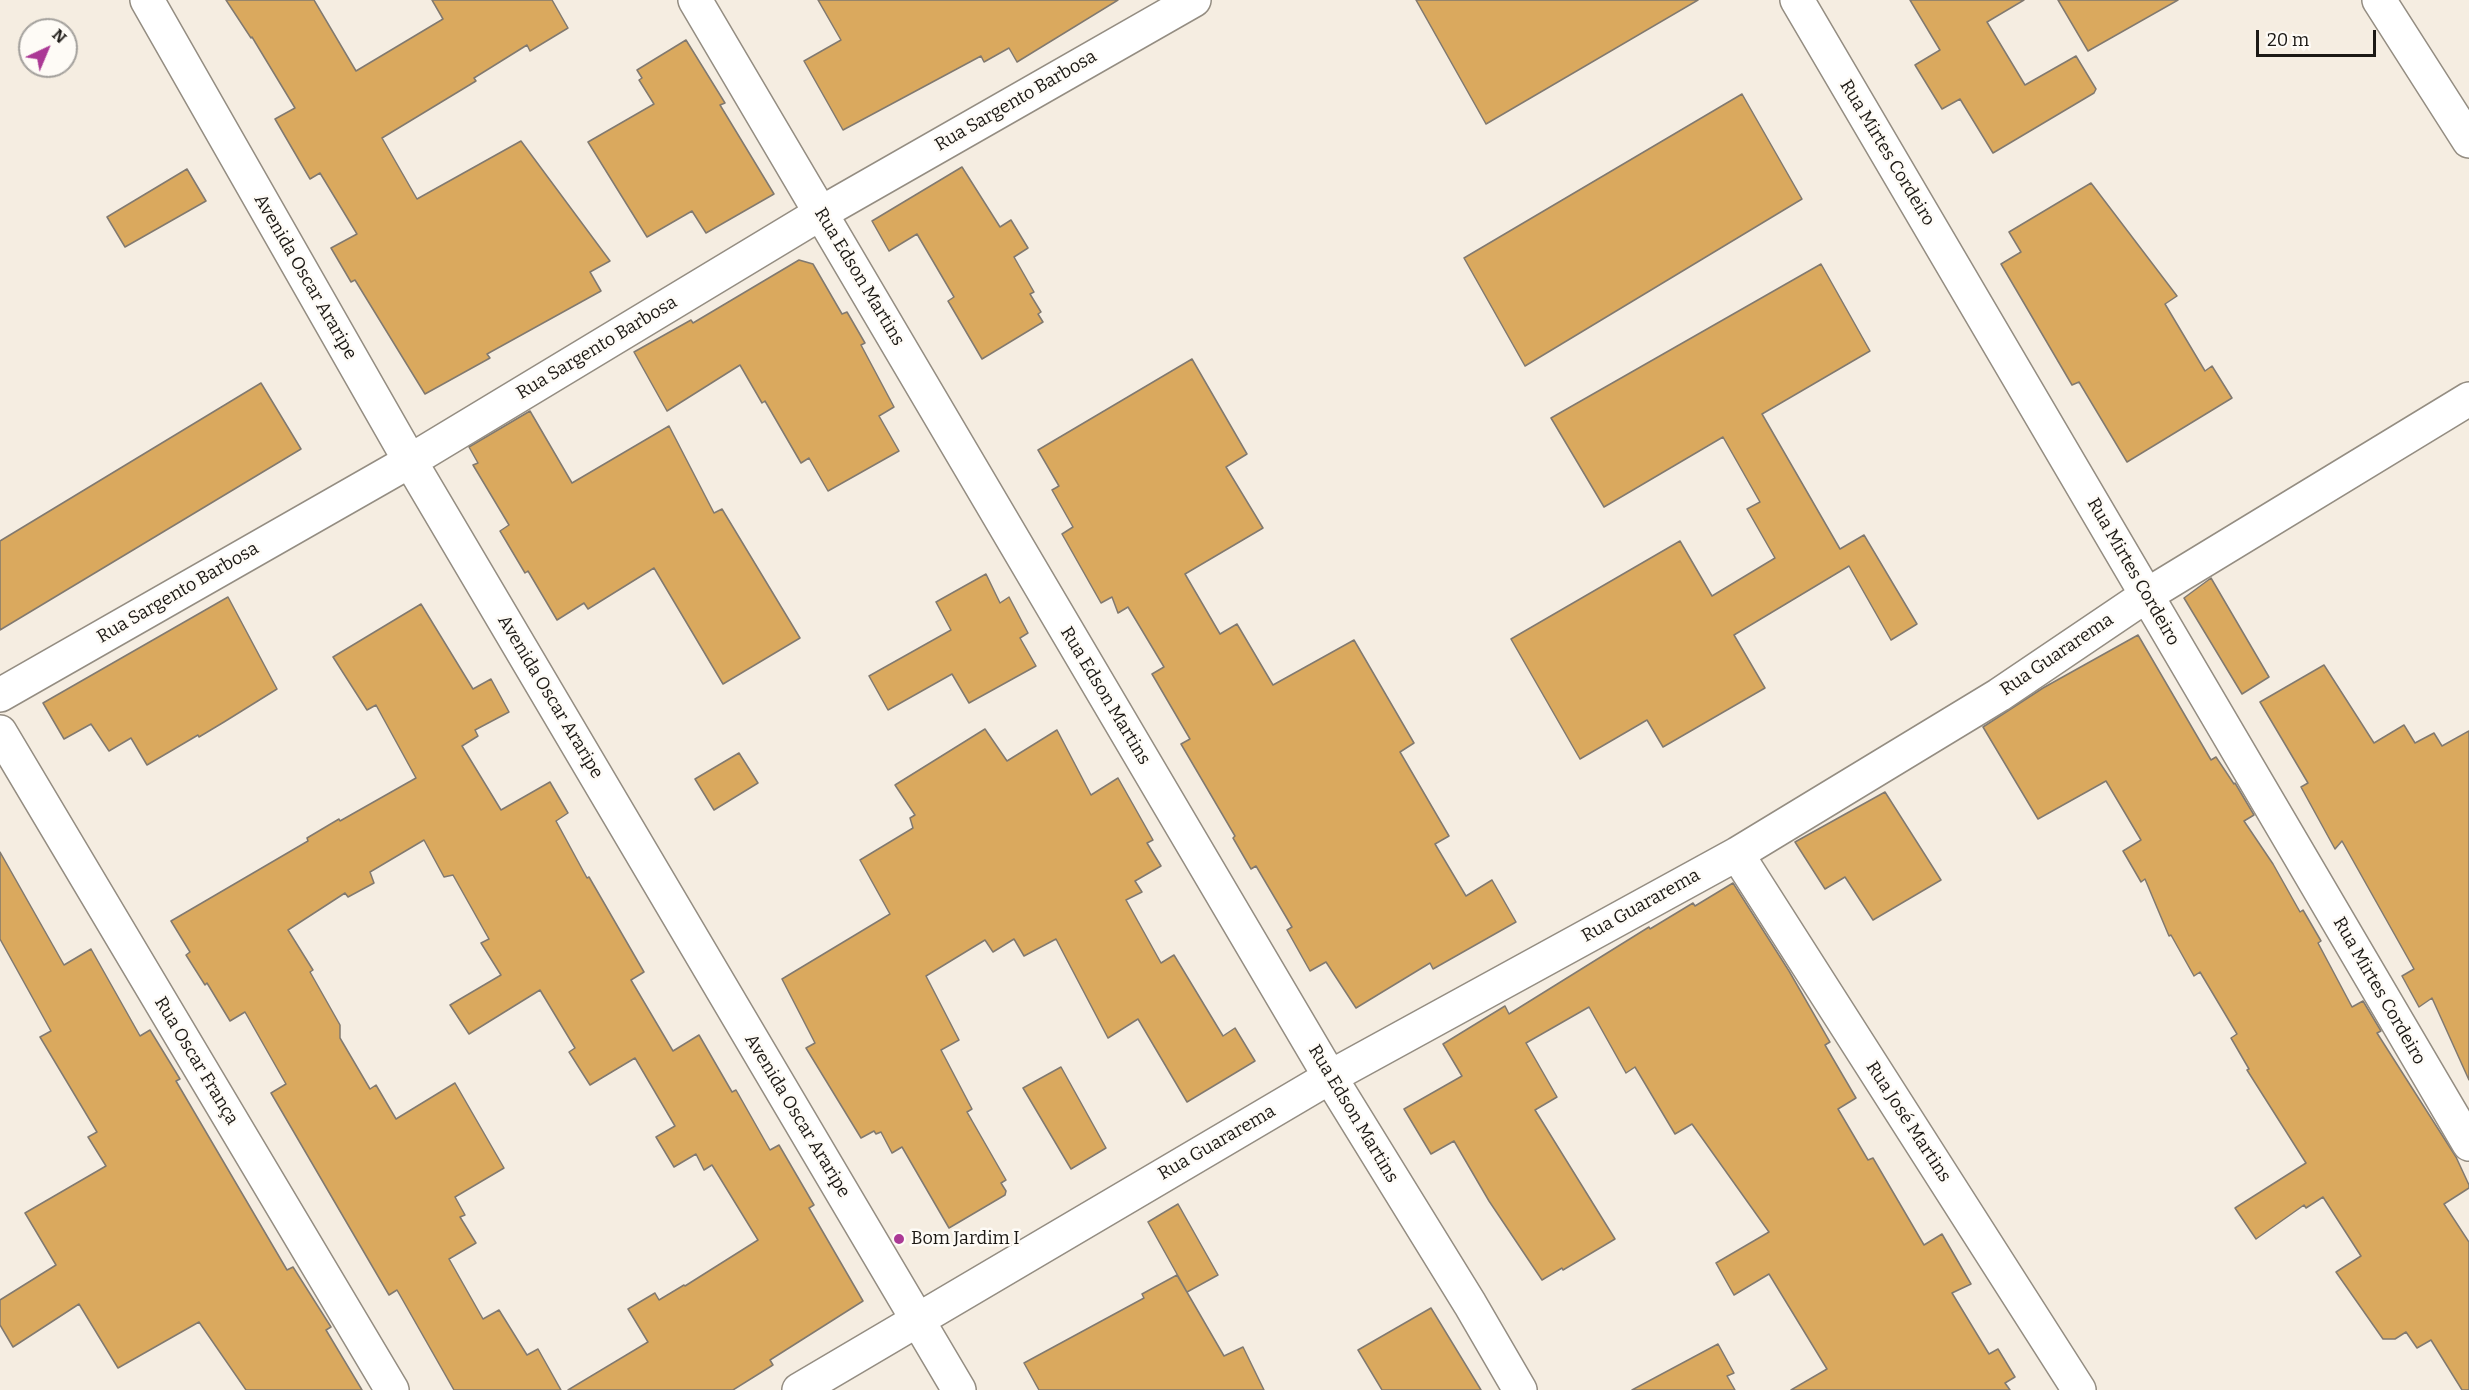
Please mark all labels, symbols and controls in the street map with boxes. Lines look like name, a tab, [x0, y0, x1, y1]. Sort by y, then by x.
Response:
north arrow	[18, 18, 78, 78]
scale bar	[2259, 18, 2379, 56]
text: N	[48, 25, 71, 47]
text: 20 m	[2267, 29, 2309, 51]
street label: Rua Sargento Barbosa	[931, 46, 1101, 156]
street label: Rua Mirtes Cordeiro	[1835, 76, 1939, 230]
street label: Avenida Oscar Araripe	[249, 191, 361, 363]
street label: Rua Edson Martins	[809, 204, 909, 350]
street label: Rua Sargento Barbosa	[513, 292, 681, 404]
street label: Rua Mirtes Cordeiro	[2082, 494, 2184, 650]
street label: Rua Sargento Barbosa	[93, 538, 263, 648]
street label: Rua Guararema	[1996, 609, 2118, 701]
street label: Avenida Oscar Araripe	[493, 611, 607, 783]
street label: Rua Edson Martins	[1055, 623, 1155, 769]
street label: Rua Guararema	[1578, 865, 1704, 947]
street label: Rua Mirtes Cordeiro	[2328, 913, 2430, 1069]
street label: Rua Oscar França	[149, 993, 243, 1129]
street label: Avenida Oscar Araripe	[740, 1030, 854, 1202]
street label: Rua Edson Martins	[1303, 1041, 1403, 1187]
street label: Rua José Martins	[1861, 1058, 1955, 1186]
street label: Rua Guararema	[1155, 1101, 1279, 1185]
place label: Bom Jardim I	[911, 1228, 1020, 1250]
marker: Bom Jardim I	[892, 1232, 906, 1246]

